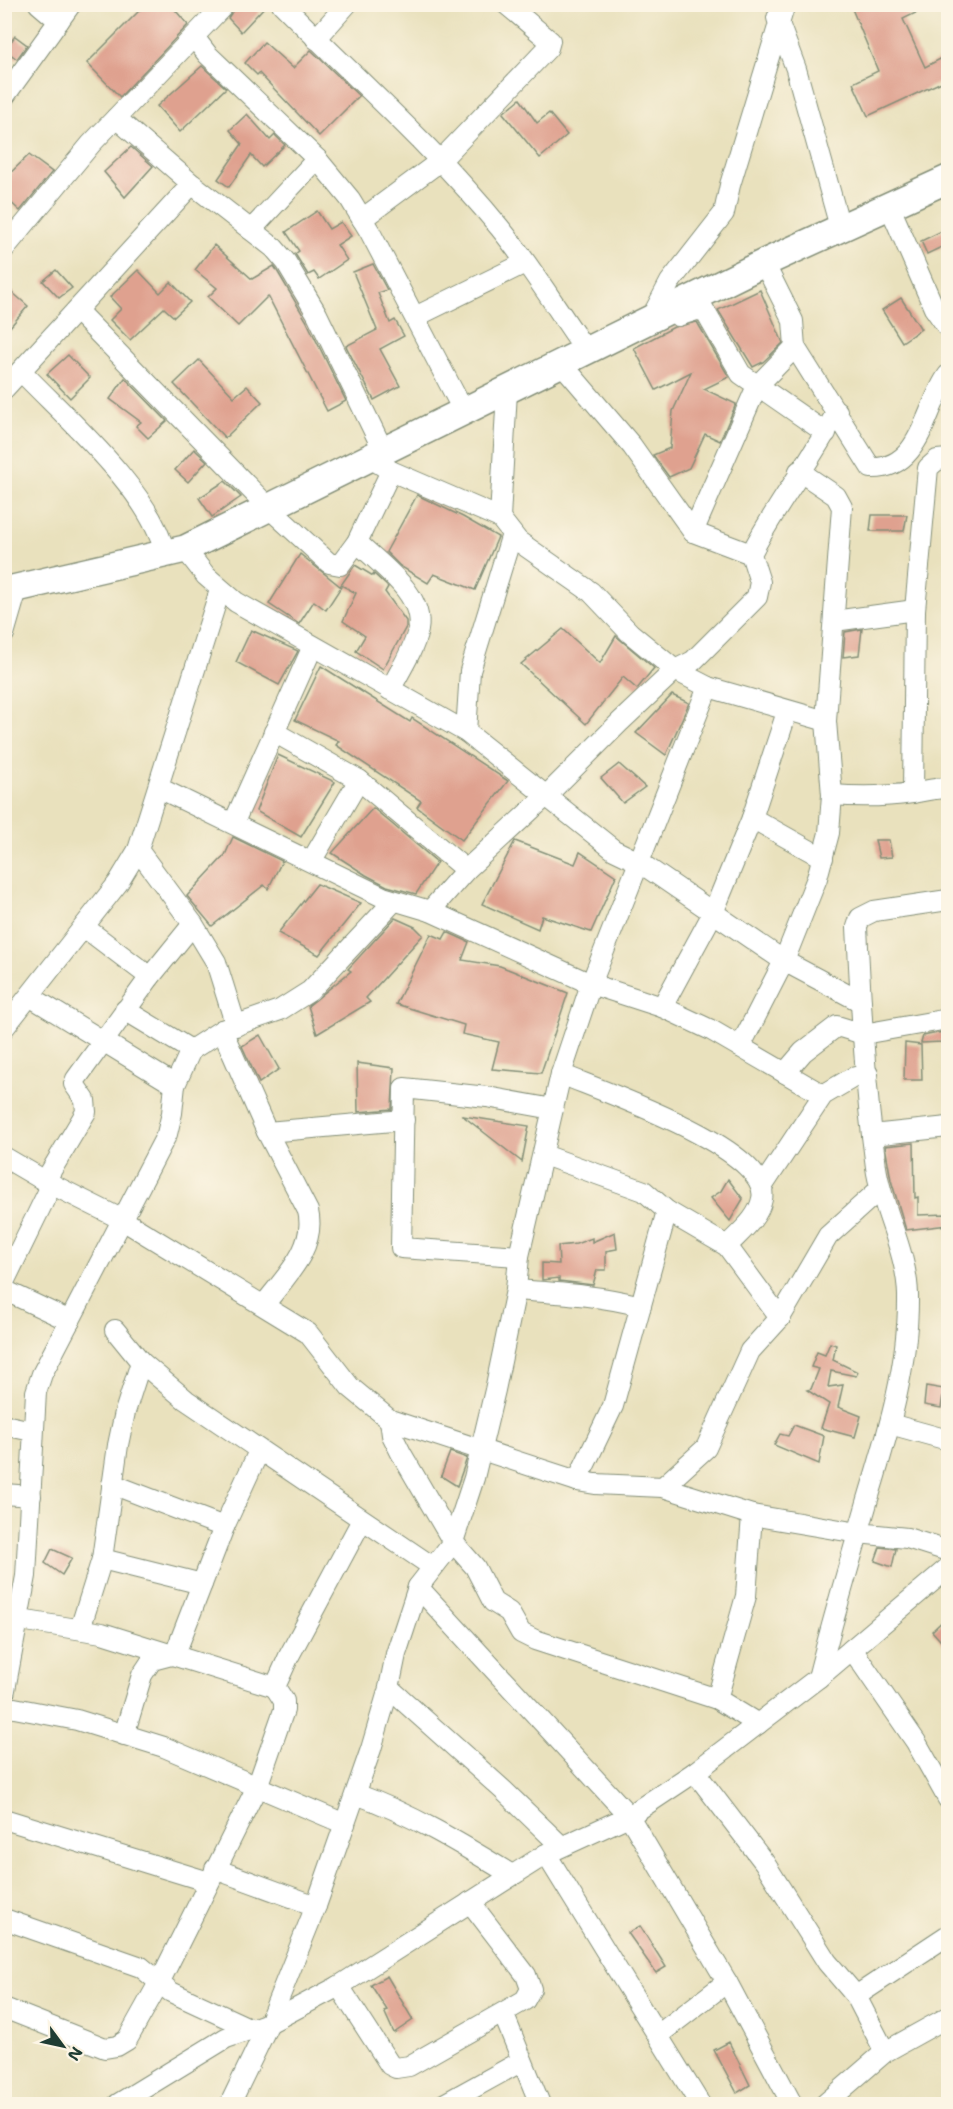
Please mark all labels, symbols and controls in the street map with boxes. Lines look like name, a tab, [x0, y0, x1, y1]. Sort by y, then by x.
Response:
north arrow	[33, 2016, 93, 2076]
text: N	[63, 2043, 87, 2065]

